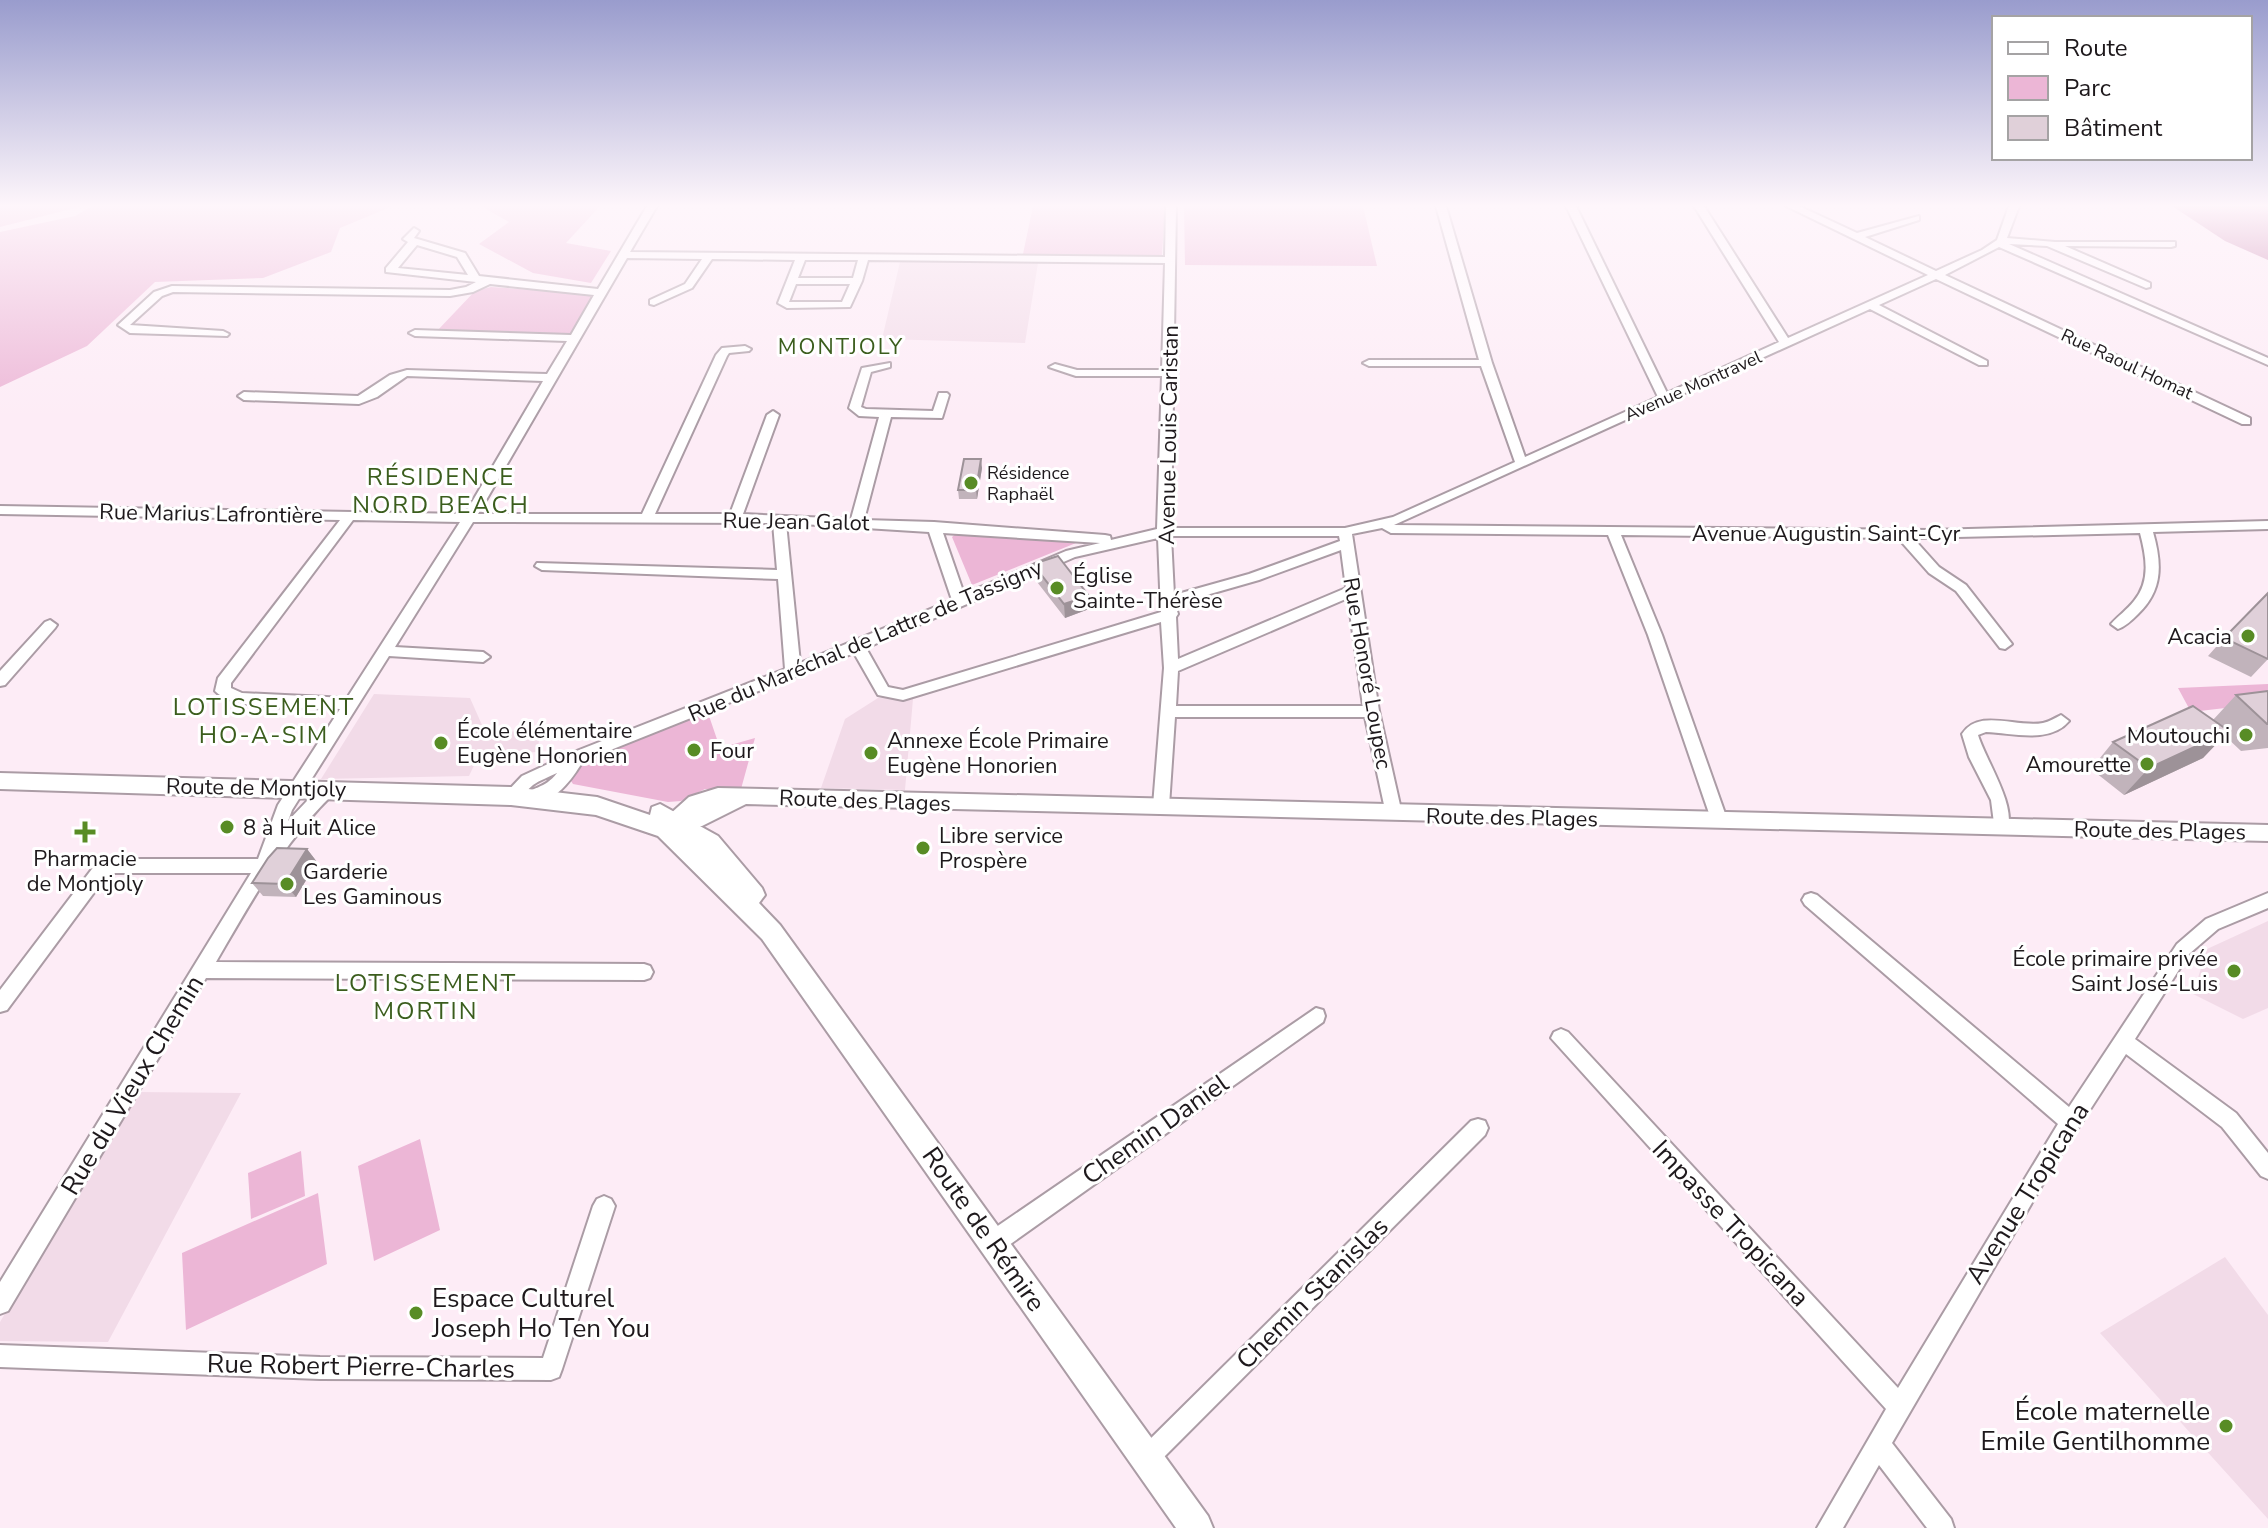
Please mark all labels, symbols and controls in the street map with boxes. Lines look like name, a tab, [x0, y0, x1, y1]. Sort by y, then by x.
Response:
legend	[1992, 16, 2252, 160]
text: Route	[2064, 32, 2128, 64]
text: Parc	[2064, 72, 2111, 104]
text: Bâtiment	[2064, 112, 2163, 144]
street label: Rue Raoul Homat	[2057, 323, 2197, 405]
street label: Avenue Louis Caristan	[1152, 325, 1186, 545]
district label: MONTJOLY	[778, 332, 904, 362]
street label: Avenue Montravel	[1621, 345, 1766, 427]
district label: RÉSIDENCE NORD BEACH	[352, 461, 530, 521]
place label: Résidence Raphaël	[987, 461, 1069, 506]
marker: Résidence Raphaël	[962, 474, 980, 492]
street label: Rue Marius Lafrontière	[99, 497, 323, 531]
street label: Rue Jean Galot	[722, 506, 870, 538]
street label: Avenue Augustin Saint-Cyr	[1692, 519, 1960, 549]
street label: Rue du Maréchal de Lattre de Tassigny	[684, 552, 1048, 729]
place label: Église Sainte-Thérèse	[1073, 561, 1223, 616]
street label: Rue Honoré Loupec	[1335, 575, 1399, 771]
marker: Église Sainte-Thérèse	[1048, 579, 1066, 597]
place label: Acacia	[2167, 622, 2232, 652]
marker: Acacia	[2239, 627, 2257, 645]
district label: LOTISSEMENT HO-A-SIM	[173, 691, 355, 751]
place label: École élémentaire Eugène Honorien	[457, 716, 632, 771]
place label: Moutouchi	[2127, 721, 2230, 751]
place label: Annexe École Primaire Eugène Honorien	[887, 726, 1109, 781]
marker: Moutouchi	[2237, 726, 2255, 744]
marker: École élémentaire Eugène Honorien	[432, 734, 450, 752]
place label: Four	[710, 736, 754, 766]
marker: Four	[685, 741, 703, 759]
marker: Annexe École Primaire Eugène Honorien	[862, 744, 880, 762]
place label: Amourette	[2025, 750, 2131, 780]
marker: Amourette	[2138, 755, 2156, 773]
street label: Route de Montjoly	[166, 771, 347, 805]
street label: Route des Plages	[778, 783, 951, 819]
street label: Route des Plages	[1426, 802, 1598, 834]
place label: 8 à Huit Alice	[243, 813, 376, 843]
street label: Route des Plages	[2074, 815, 2246, 847]
marker: 8 à Huit Alice	[218, 818, 236, 836]
place label: Libre service Prospère	[939, 821, 1063, 876]
marker: Pharmacie de Montjoly	[76, 823, 94, 841]
marker: Libre service Prospère	[914, 839, 932, 857]
place label: Pharmacie de Montjoly	[27, 844, 144, 899]
place label: Garderie Les Gaminous	[303, 857, 442, 912]
marker: Garderie Les Gaminous	[278, 875, 296, 893]
place label: École primaire privée Saint José-Luis	[2012, 944, 2218, 999]
marker: École primaire privée Saint José-Luis	[2225, 962, 2243, 980]
district label: LOTISSEMENT MORTIN	[335, 967, 517, 1027]
street label: Rue du Vieux Chemin	[53, 969, 212, 1202]
street label: Chemin Daniel	[1075, 1066, 1236, 1193]
street label: Avenue Tropicana	[1958, 1096, 2097, 1291]
street label: Impasse Tropicana	[1644, 1132, 1817, 1314]
street label: Route de Rémire	[914, 1140, 1053, 1319]
street label: Chemin Stanislas	[1229, 1210, 1396, 1377]
place label: Espace Culturel Joseph Ho Ten You	[431, 1281, 650, 1346]
marker: Espace Culturel Joseph Ho Ten You	[407, 1304, 425, 1322]
street label: Rue Robert Pierre-Charles	[207, 1346, 515, 1387]
place label: École maternelle Emile Gentilhomme	[1981, 1394, 2210, 1459]
marker: École maternelle Emile Gentilhomme	[2217, 1417, 2235, 1435]

